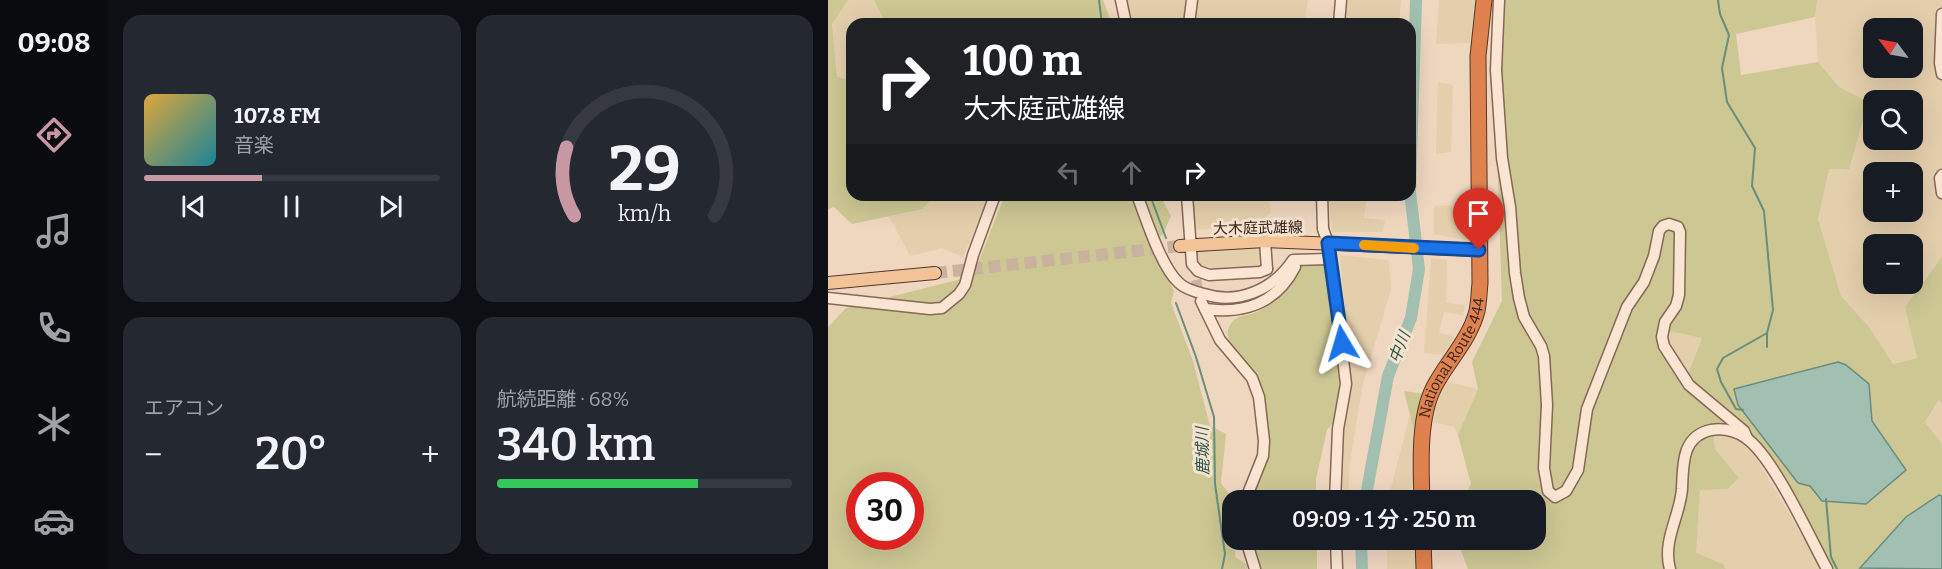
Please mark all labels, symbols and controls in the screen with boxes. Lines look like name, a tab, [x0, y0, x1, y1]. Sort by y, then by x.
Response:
north arrow	[1863, 18, 1923, 78]
map controls	[1863, 18, 1923, 294]
text: 09:08	[18, 27, 90, 59]
text: 100 m	[963, 36, 1082, 86]
icon: right	[864, 42, 942, 120]
button: search	[1863, 90, 1923, 150]
text: 大木庭武雄線	[963, 93, 1125, 125]
text: 107.8 FM	[234, 102, 321, 129]
icon: directions	[33, 114, 75, 156]
text: 29	[608, 132, 680, 207]
text: 音楽	[234, 133, 274, 157]
icon: left	[1052, 156, 1085, 189]
icon: ahead	[1115, 156, 1148, 189]
icon: right	[1178, 156, 1211, 189]
button: +	[1863, 162, 1923, 222]
pin	[1453, 188, 1504, 250]
icon: previous	[177, 190, 210, 223]
icon: pause	[275, 190, 308, 223]
icon: next	[374, 190, 407, 223]
icon: arrive	[1462, 197, 1495, 230]
text: km/h	[618, 201, 671, 227]
icon: music	[33, 210, 75, 252]
street label: 大木庭武雄線	[1213, 218, 1303, 238]
button: −	[1863, 234, 1923, 294]
street label: National Route 444	[1415, 296, 1488, 420]
icon: phone	[33, 307, 75, 349]
position arrow	[1310, 311, 1374, 375]
water label: 中川	[1385, 327, 1415, 366]
text: 航続距離 · 68%	[497, 387, 629, 411]
text: エアコン	[144, 396, 224, 420]
icon: climate	[33, 403, 75, 445]
text: 340 km	[497, 418, 655, 472]
water label: 鹿城川	[1193, 425, 1212, 475]
text: 20°	[255, 427, 328, 481]
text: −	[144, 435, 162, 475]
text: +	[421, 435, 440, 475]
speed limit sign: 30	[846, 472, 924, 550]
icon: car	[33, 500, 75, 542]
text: 09:09 · 1 分 · 250 m	[1292, 506, 1476, 533]

